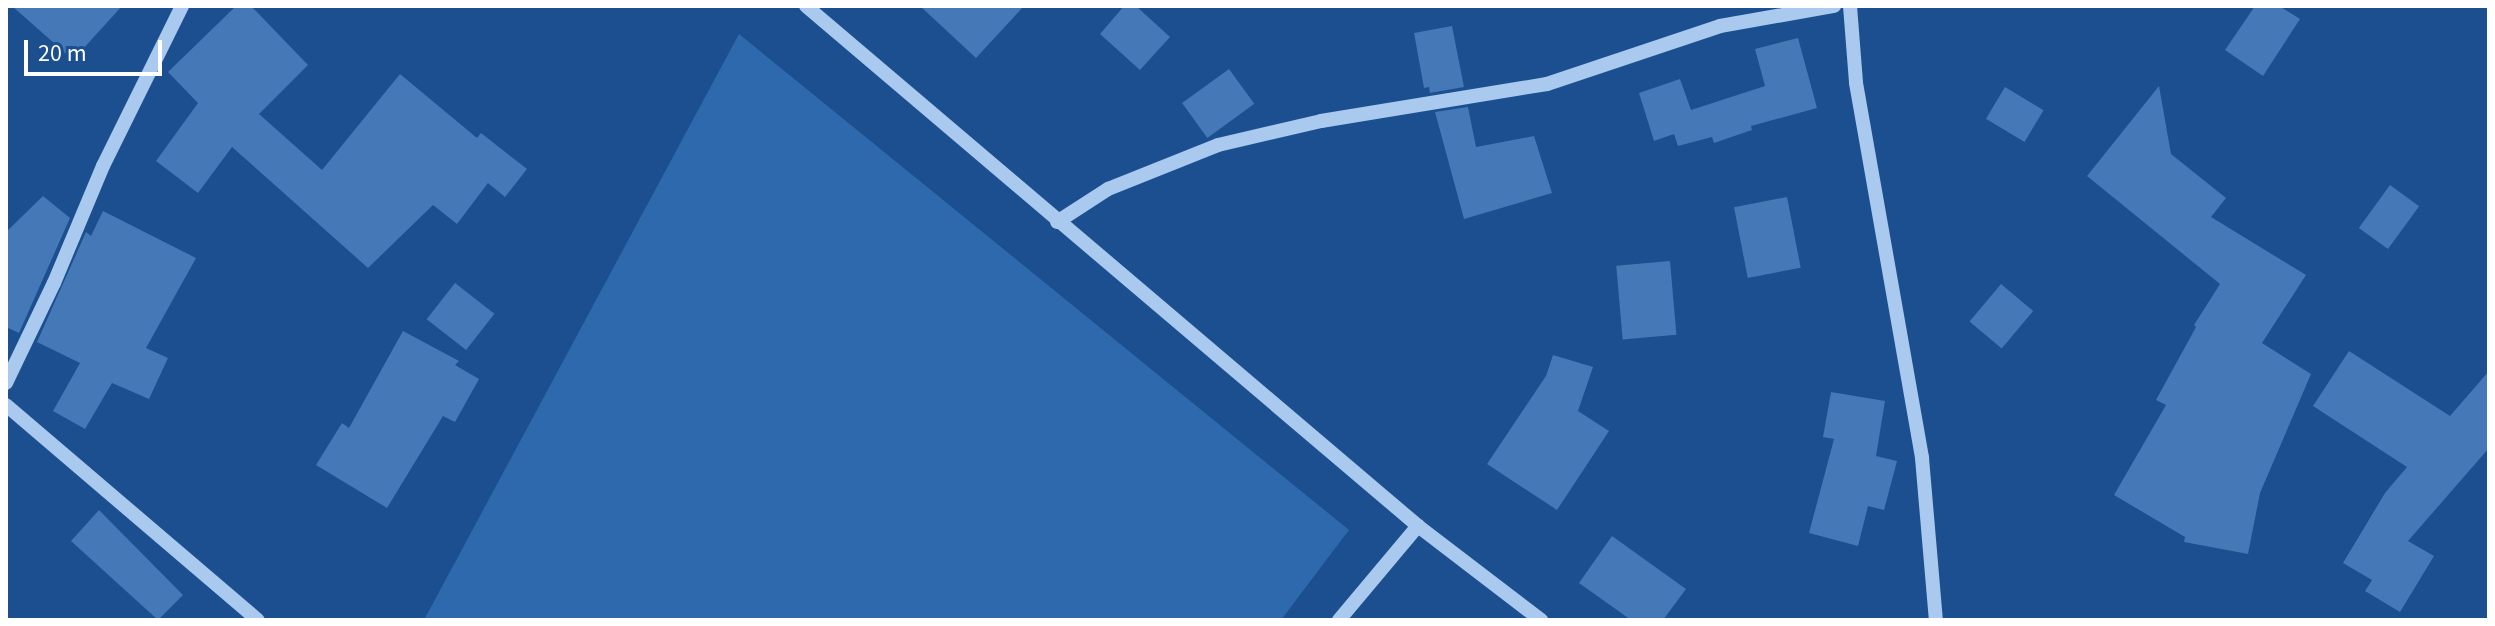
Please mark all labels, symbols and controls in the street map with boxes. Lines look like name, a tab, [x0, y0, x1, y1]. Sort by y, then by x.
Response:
scale bar	[28, 24, 166, 74]
text: 20 m	[38, 36, 87, 71]

